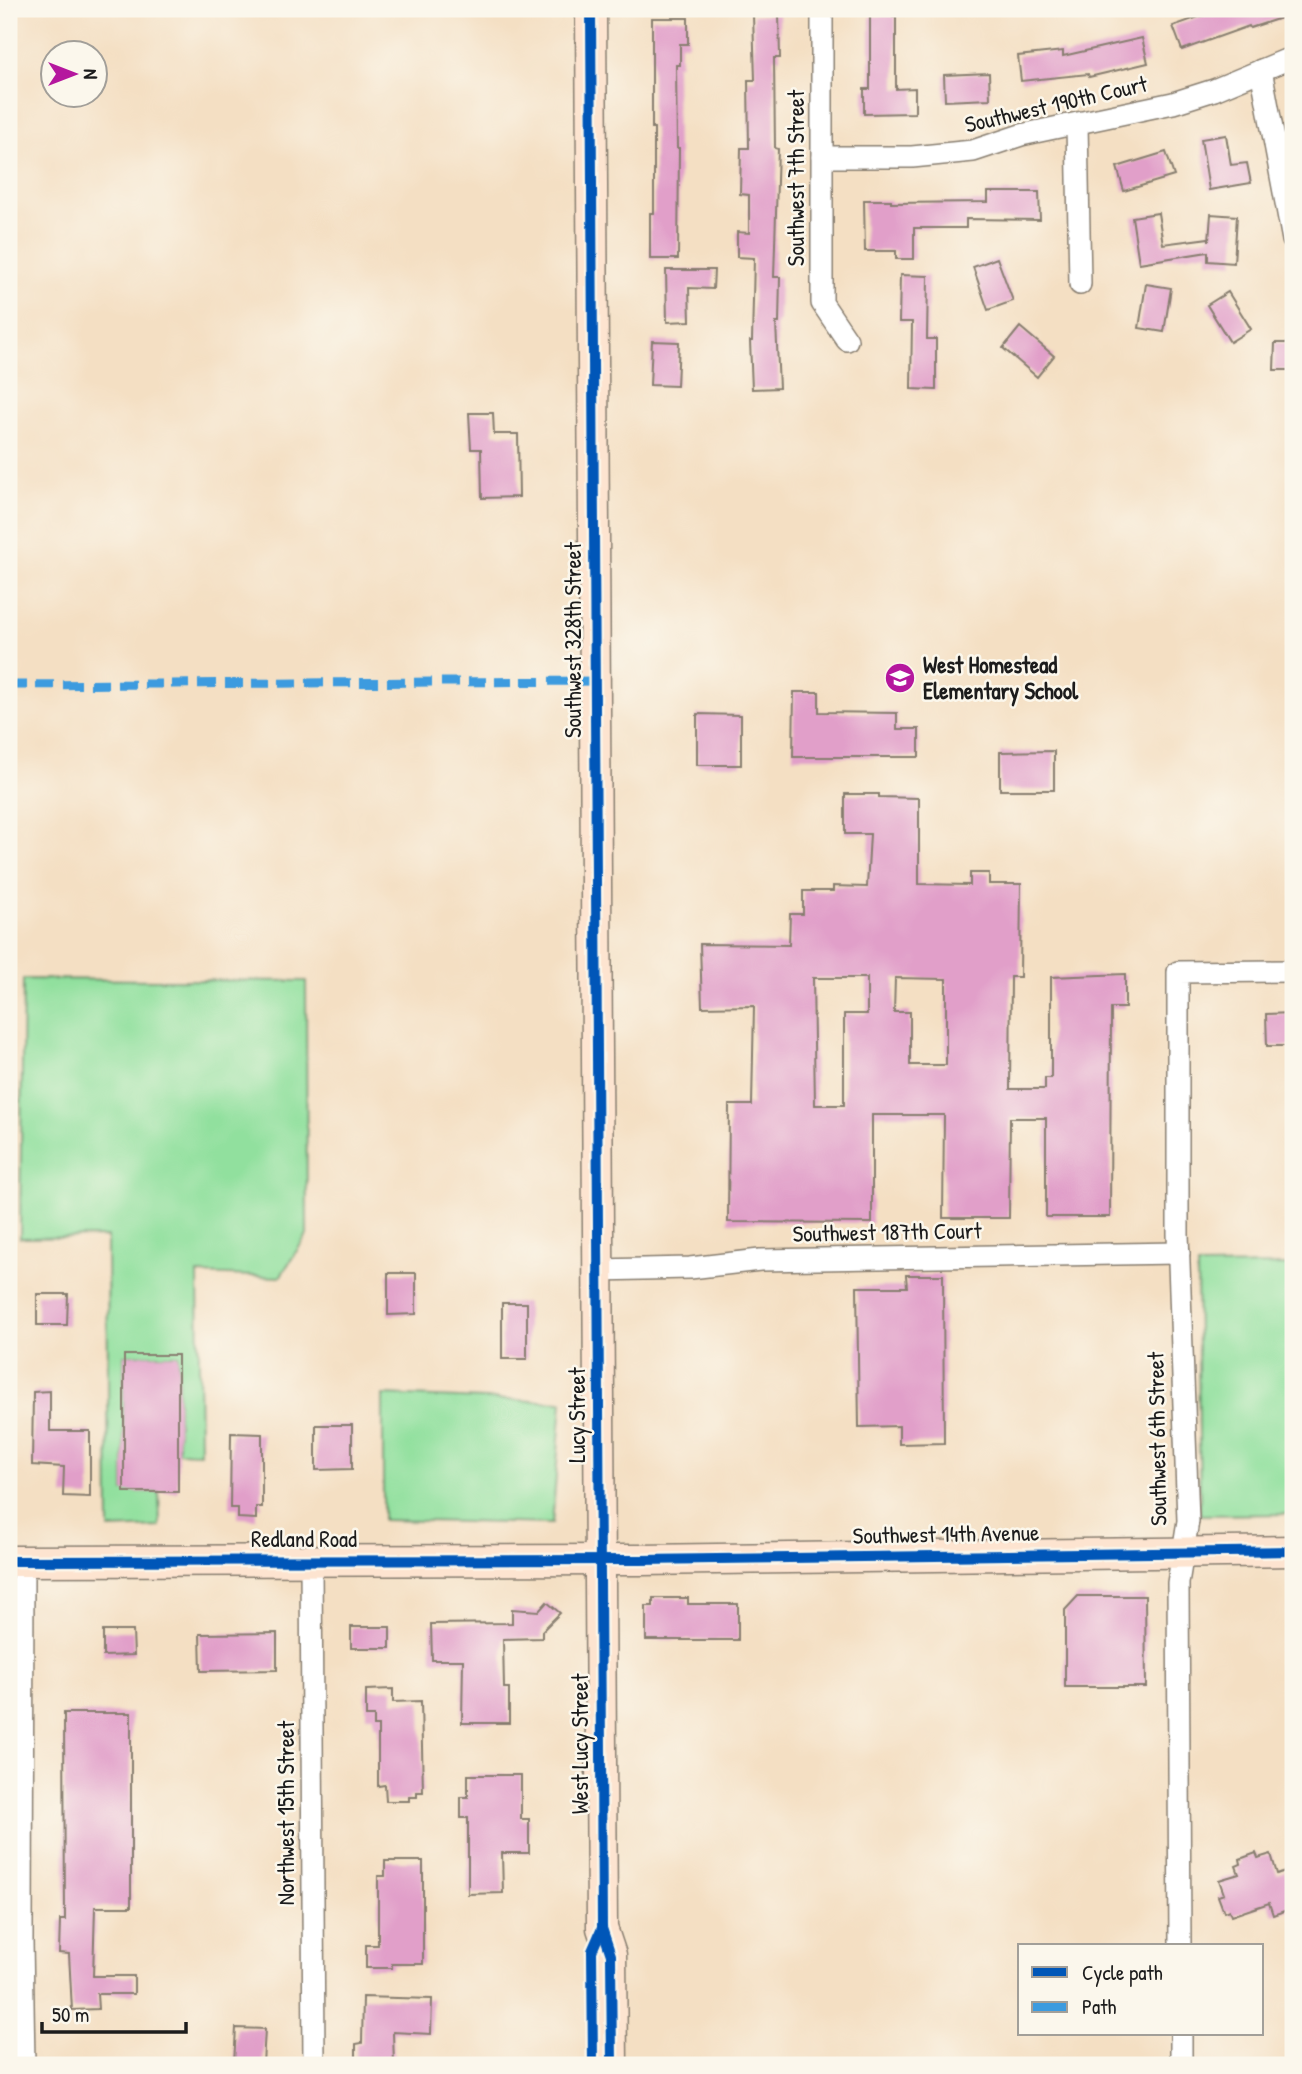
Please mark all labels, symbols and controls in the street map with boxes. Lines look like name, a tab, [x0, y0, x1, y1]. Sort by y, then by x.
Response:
north arrow	[38, 38, 108, 108]
street label: Southwest 190th Court	[962, 67, 1151, 140]
text: N	[78, 69, 104, 79]
street label: Southwest 7th Street	[780, 89, 811, 266]
street label: Southwest 328th Street	[557, 541, 588, 738]
place label: West Homestead Elementary School	[923, 649, 1079, 707]
school or university icon: West Homestead Elementary School	[883, 661, 917, 695]
street label: Southwest 187th Court	[792, 1214, 983, 1249]
street label: Southwest 6th Street	[1139, 1351, 1174, 1526]
street label: Lucy Street	[561, 1366, 592, 1463]
street label: Southwest 14th Avenue	[852, 1516, 1040, 1551]
street label: Redland Road	[251, 1523, 357, 1554]
street label: West Lucy Street	[564, 1673, 595, 1814]
street label: Northwest 15th Street	[270, 1720, 301, 1905]
legend	[1018, 1944, 1264, 2036]
text: Cycle path	[1082, 1958, 1163, 1987]
scale bar	[42, 1990, 186, 2034]
text: Path	[1082, 1992, 1117, 2021]
text: 50 m	[52, 2000, 89, 2029]

